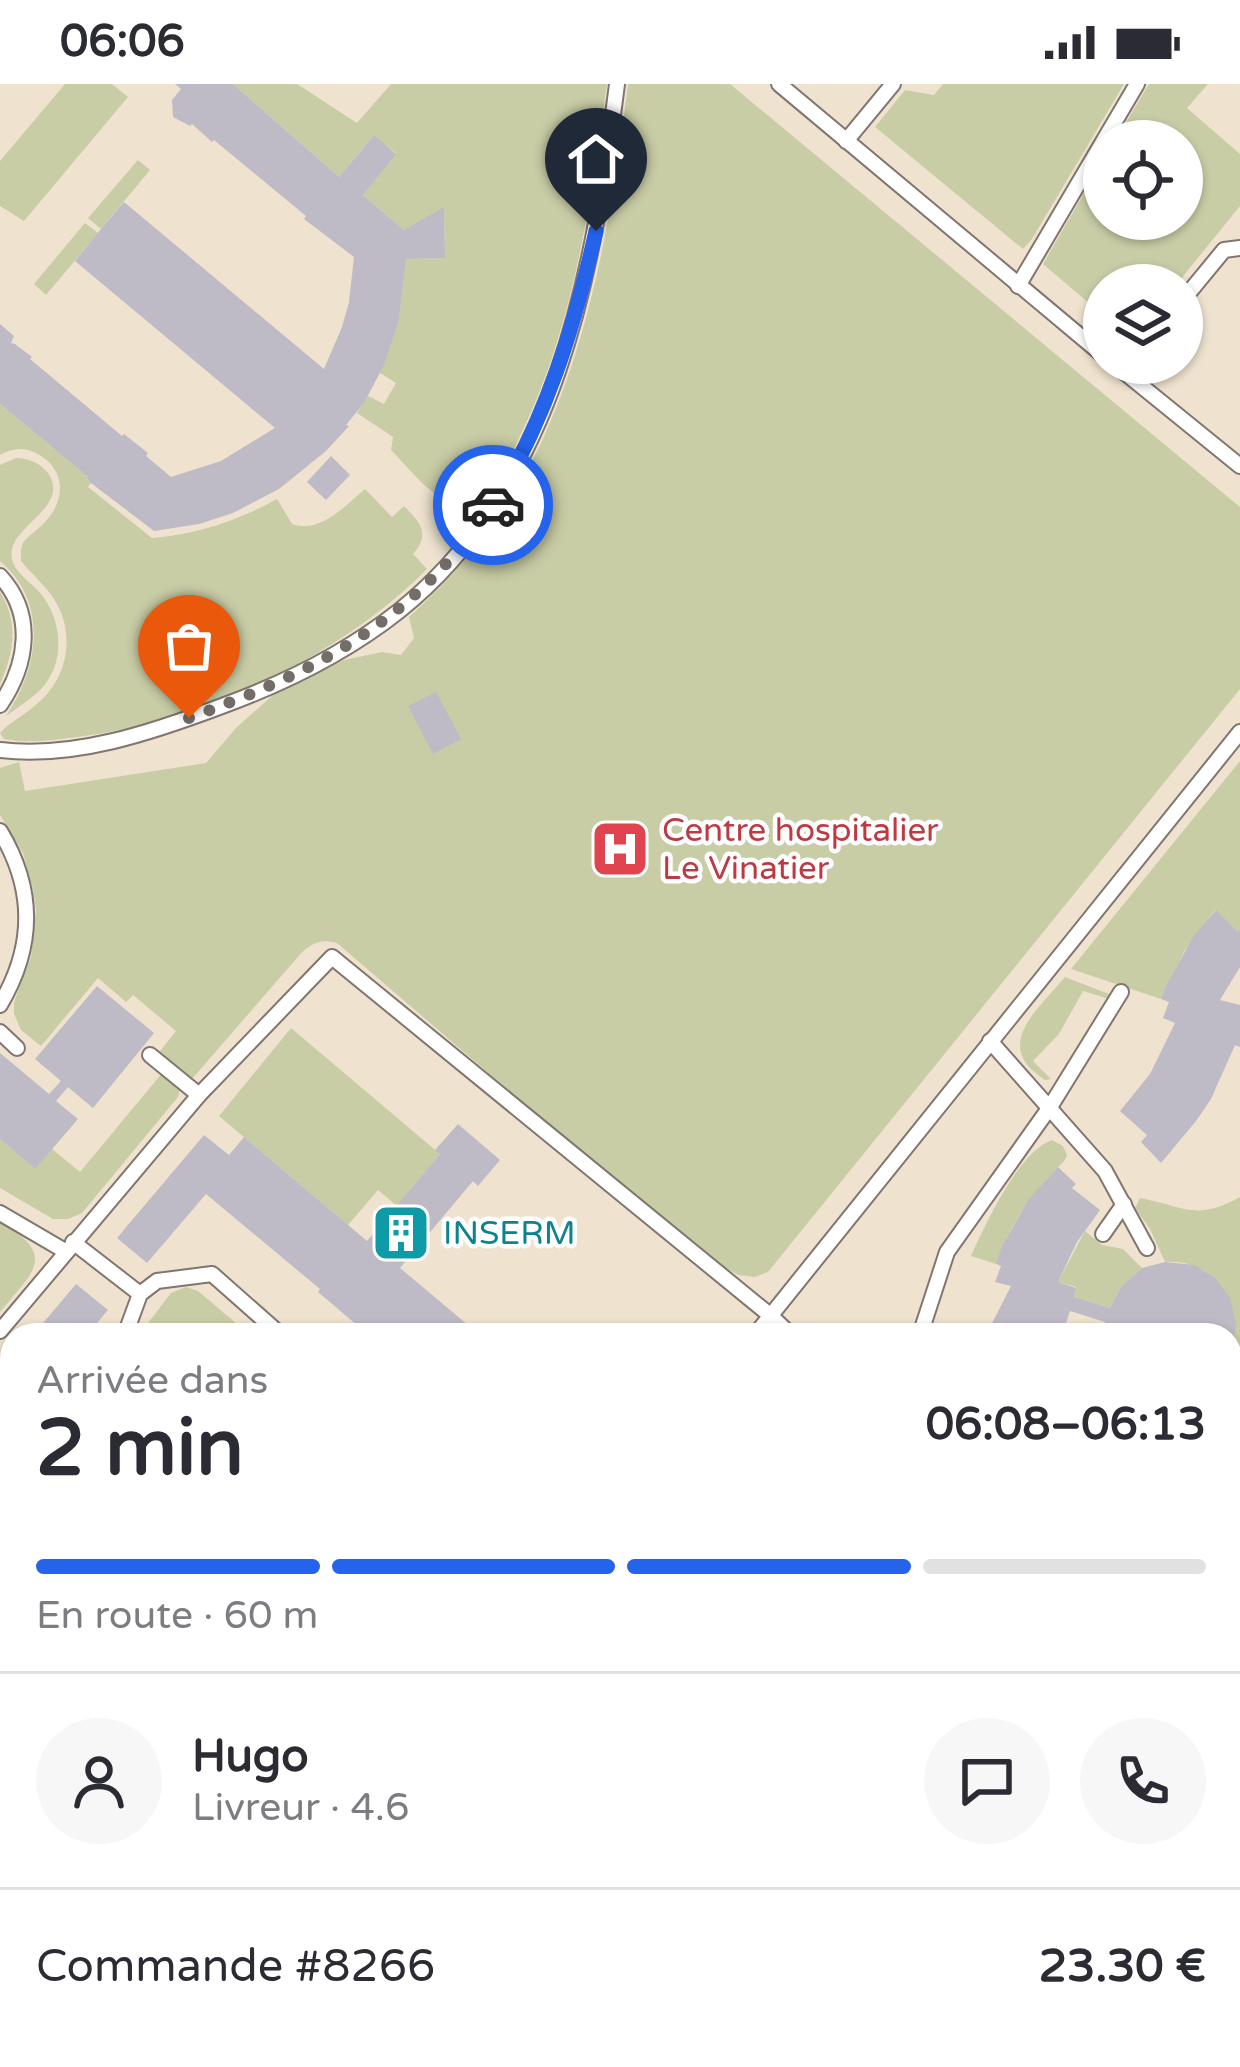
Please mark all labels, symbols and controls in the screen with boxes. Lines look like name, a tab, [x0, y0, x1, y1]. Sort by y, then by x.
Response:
text: 06:06	[60, 15, 185, 69]
pin	[545, 108, 647, 231]
map controls	[1083, 120, 1203, 384]
button: locate	[1083, 120, 1203, 240]
icon: home	[563, 126, 629, 192]
button: layers	[1083, 264, 1203, 384]
courier	[433, 445, 553, 565]
icon: car	[460, 472, 526, 538]
pin	[138, 595, 240, 718]
icon: bag	[156, 613, 222, 679]
place label: Centre hospitalier Le Vinatier	[662, 811, 939, 888]
hospital icon: Centre hospitalier Le Vinatier	[589, 818, 651, 880]
building icon: INSERM	[370, 1202, 432, 1264]
place label: INSERM	[443, 1214, 576, 1253]
text: Arrivée dans	[36, 1357, 268, 1404]
text: 06:08–06:13	[926, 1398, 1206, 1452]
text: 2 min	[36, 1402, 244, 1496]
text: En route · 60 m	[36, 1592, 318, 1639]
button: person	[36, 1718, 162, 1844]
button: chat	[924, 1718, 1050, 1844]
button: phone	[1080, 1718, 1206, 1844]
text: Hugo	[192, 1730, 309, 1784]
text: Livreur · 4.6	[192, 1784, 410, 1831]
text: Commande #8266	[36, 1940, 435, 1994]
text: 23.30 €	[1039, 1940, 1206, 1994]

